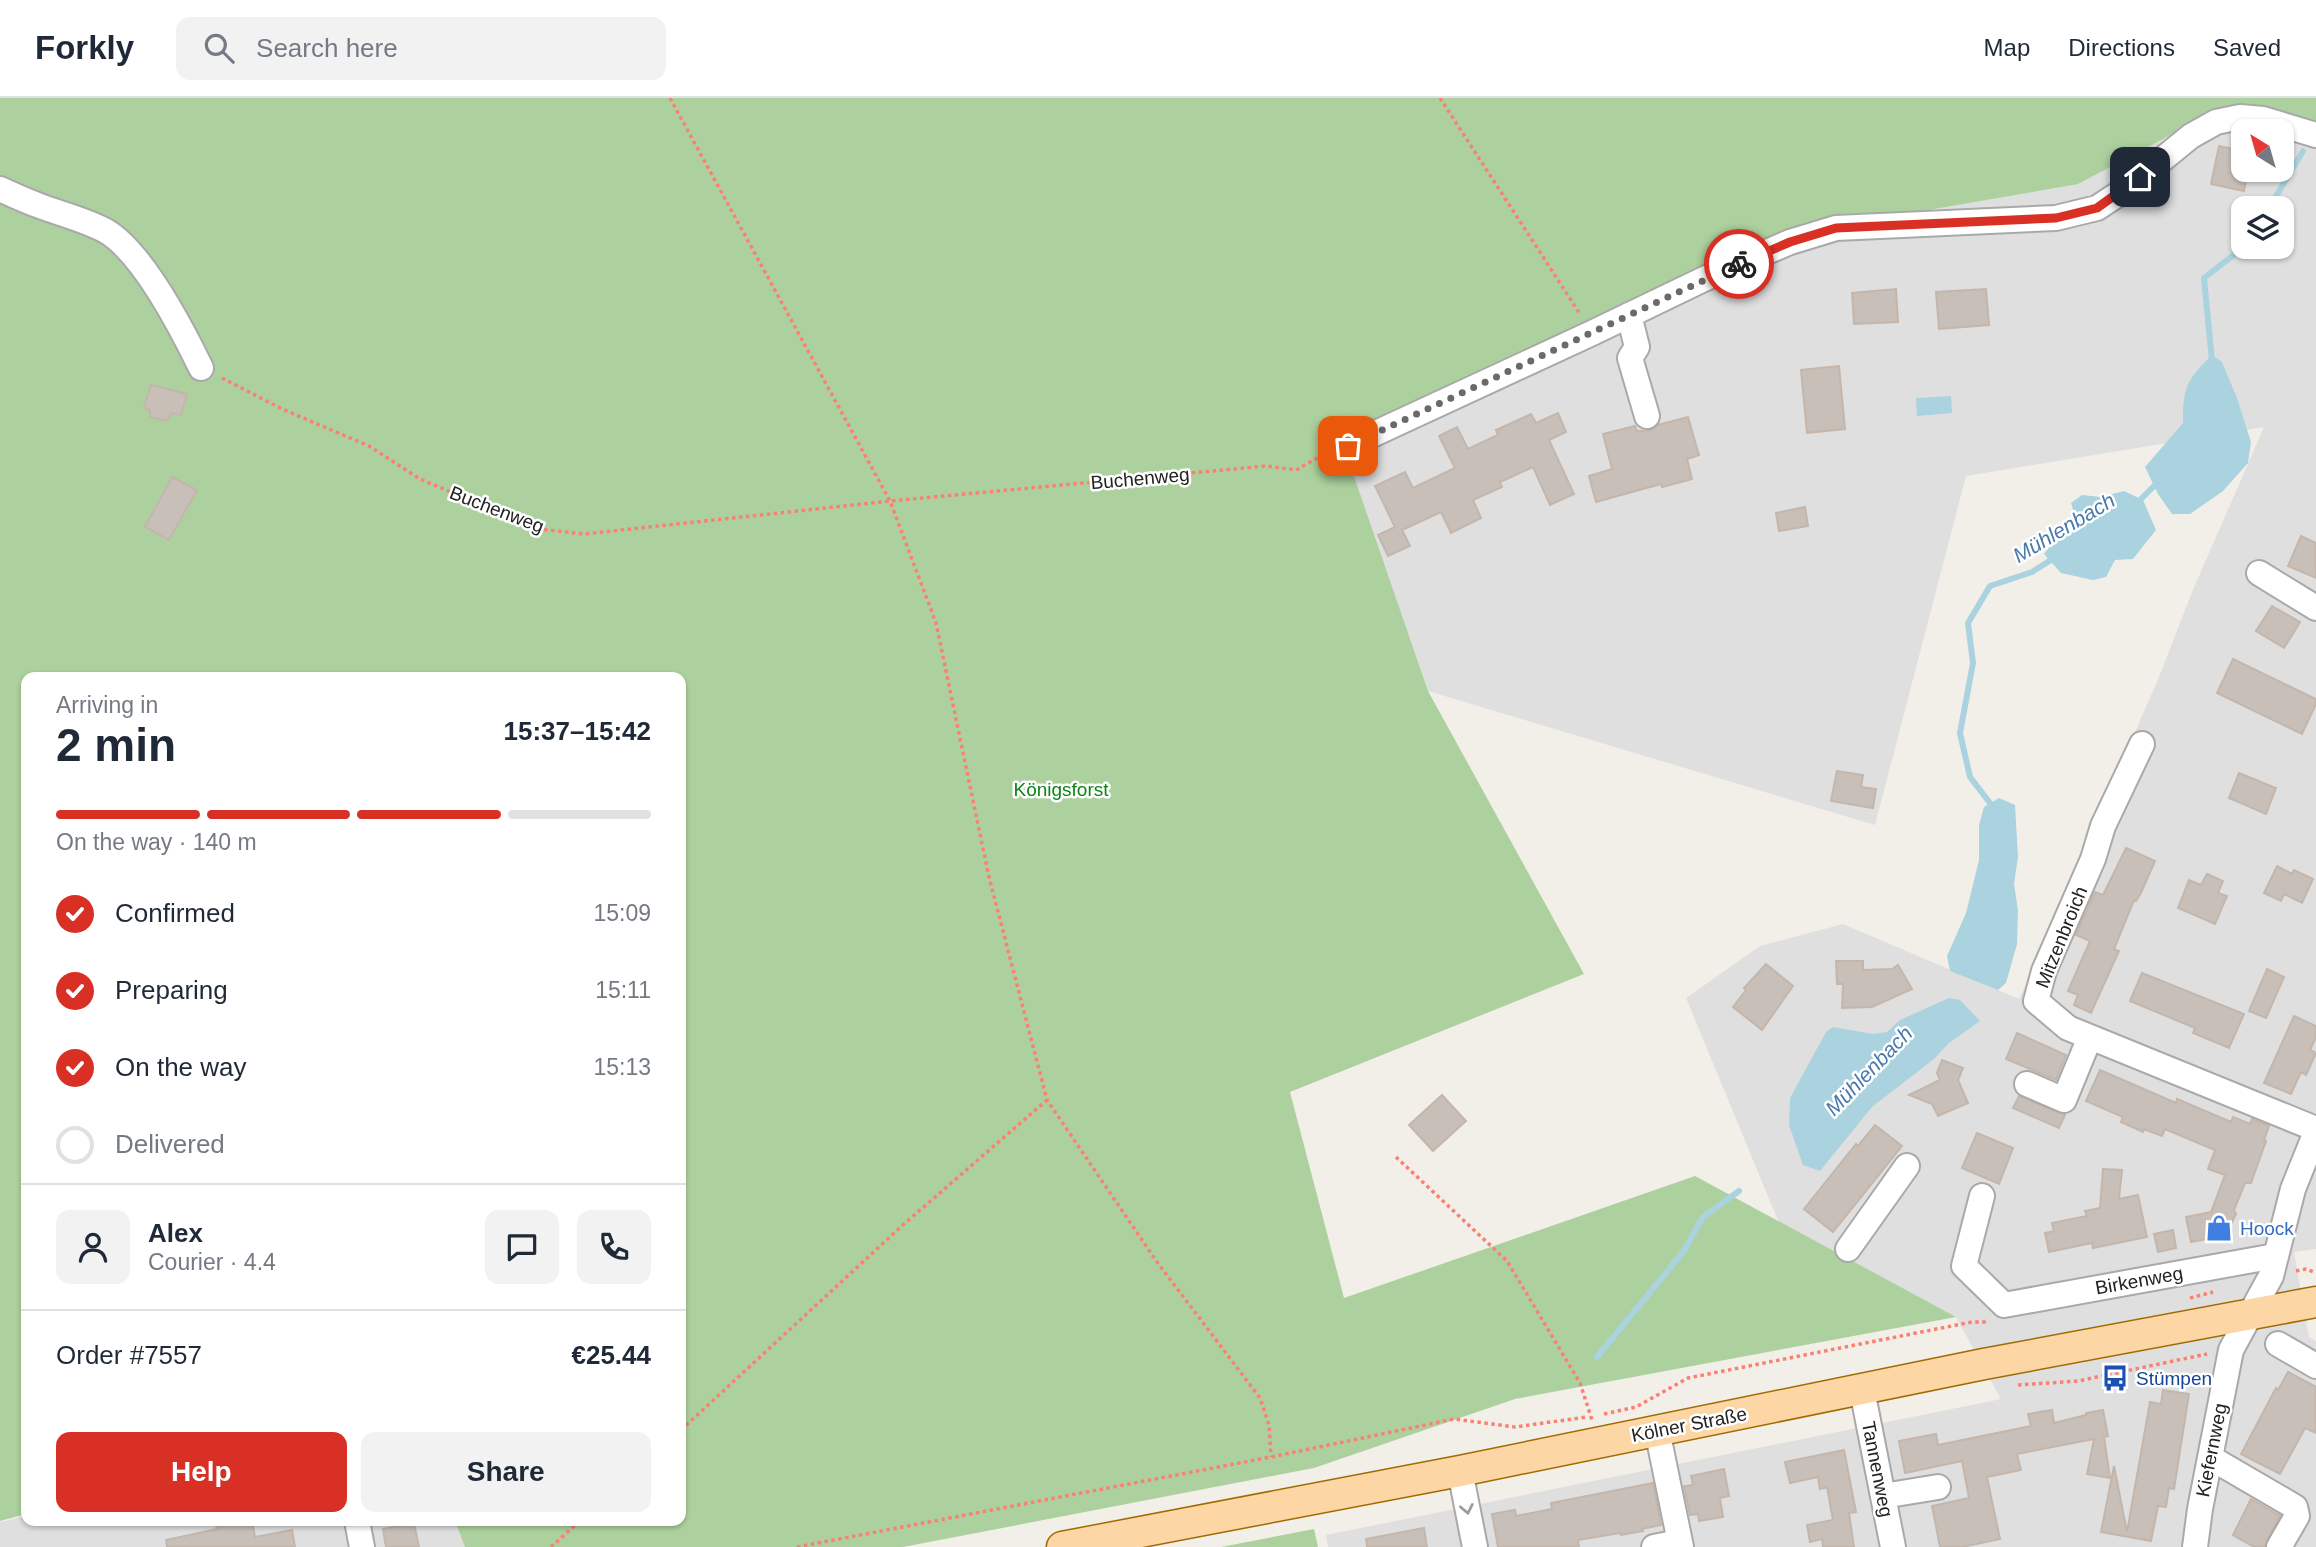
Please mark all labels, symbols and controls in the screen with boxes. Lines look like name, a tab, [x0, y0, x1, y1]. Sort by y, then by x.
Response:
search box	[176, 17, 666, 80]
text: Forkly	[35, 29, 134, 66]
icon: search	[200, 29, 238, 67]
text: Search here	[256, 33, 398, 63]
text: Map	[1984, 34, 2030, 61]
text: Directions	[2068, 34, 2175, 61]
text: Saved	[2213, 34, 2281, 61]
north arrow	[2231, 119, 2294, 182]
map controls	[2231, 119, 2294, 259]
pin	[2110, 147, 2170, 207]
icon: home	[2121, 158, 2159, 196]
button: layers	[2231, 196, 2294, 259]
courier	[1704, 229, 1774, 299]
icon: bike	[1720, 245, 1758, 283]
pin	[1318, 416, 1378, 476]
icon: bag	[1329, 427, 1367, 465]
street label: Buchenweg	[1090, 464, 1190, 493]
street label: Buchenweg	[447, 482, 547, 537]
water label: Mühlenbach	[2009, 488, 2119, 567]
text: Arriving in	[56, 692, 158, 718]
text: 15:37–15:42	[504, 716, 651, 746]
text: 2 min	[56, 719, 176, 771]
park label: Königsforst	[1013, 779, 1109, 800]
text: On the way · 140 m	[56, 829, 257, 855]
street label: Mitzenbroich	[2032, 883, 2091, 991]
icon: check	[56, 895, 94, 933]
text: Confirmed	[115, 898, 235, 928]
text: 15:09	[593, 900, 651, 926]
icon: check	[56, 972, 94, 1010]
text: Preparing	[115, 975, 228, 1005]
text: 15:11	[595, 977, 651, 1003]
water label: Mühlenbach	[1821, 1022, 1917, 1120]
icon: check	[56, 1049, 94, 1087]
text: On the way	[115, 1052, 247, 1082]
text: 15:13	[593, 1054, 651, 1080]
text: Delivered	[115, 1129, 225, 1159]
button: person	[56, 1210, 130, 1284]
button: chat	[485, 1210, 559, 1284]
button: phone	[577, 1210, 651, 1284]
shop icon: Hoock	[2204, 1213, 2234, 1243]
text: Alex	[148, 1218, 203, 1248]
place label: Hoock	[2240, 1218, 2294, 1239]
text: Courier · 4.4	[148, 1249, 276, 1275]
street label: Birkenweg	[2094, 1262, 2185, 1299]
text: Order #7557	[56, 1340, 202, 1370]
text: €25.44	[571, 1340, 651, 1370]
bus stop icon: Stümpen	[2100, 1363, 2130, 1393]
place label: Stümpen	[2136, 1368, 2212, 1389]
street label: Kiefernweg	[2192, 1401, 2231, 1499]
street label: Kölner Straße	[1630, 1403, 1749, 1446]
street label: Tannenweg	[1858, 1419, 1897, 1519]
button: Help	[56, 1432, 347, 1512]
button: Share	[361, 1432, 651, 1512]
one-way arrow	[1459, 1503, 1474, 1515]

